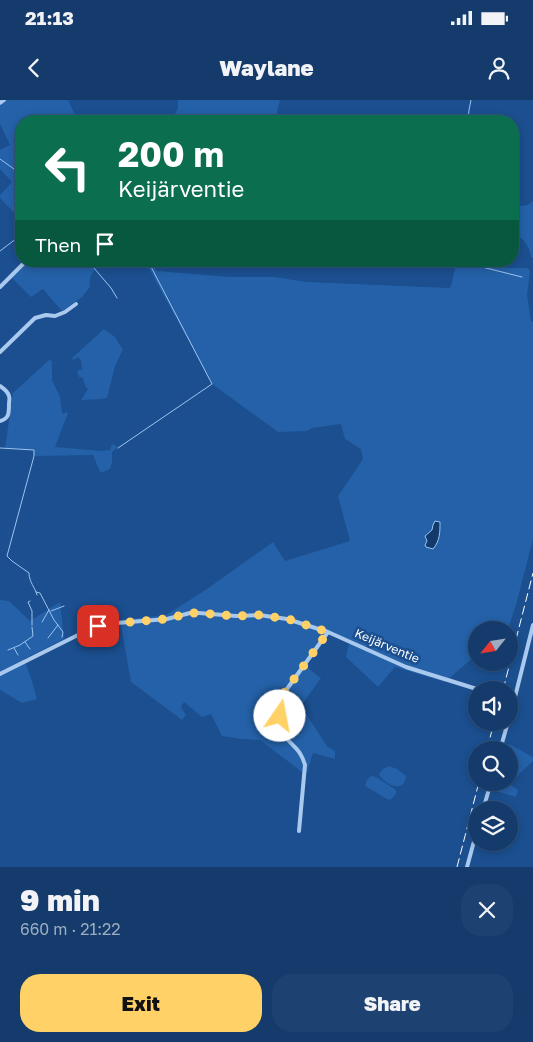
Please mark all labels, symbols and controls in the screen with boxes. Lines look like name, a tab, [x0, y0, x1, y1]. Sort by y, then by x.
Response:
text: 21:13	[25, 6, 74, 29]
icon: back	[20, 54, 48, 82]
text: Waylane	[219, 54, 314, 81]
icon: person	[485, 54, 513, 82]
text: 200 m	[118, 133, 224, 175]
icon: left	[35, 135, 100, 200]
text: Keijärventie	[118, 175, 244, 202]
icon: arrive	[91, 230, 119, 258]
text: Then	[35, 233, 81, 256]
pin	[77, 605, 119, 647]
icon: arrive	[84, 612, 112, 640]
north arrow	[468, 621, 518, 671]
map controls	[468, 621, 518, 851]
street label: Keijärventie	[353, 625, 422, 666]
button: sound	[468, 681, 518, 731]
position arrow	[253, 689, 305, 741]
button: search	[468, 741, 518, 791]
button: layers	[468, 801, 518, 851]
text: 9 min	[20, 882, 100, 918]
button: close	[461, 884, 513, 936]
text: 660 m · 21:22	[20, 919, 121, 939]
button: Exit	[20, 974, 262, 1032]
button: Share	[272, 974, 513, 1032]

